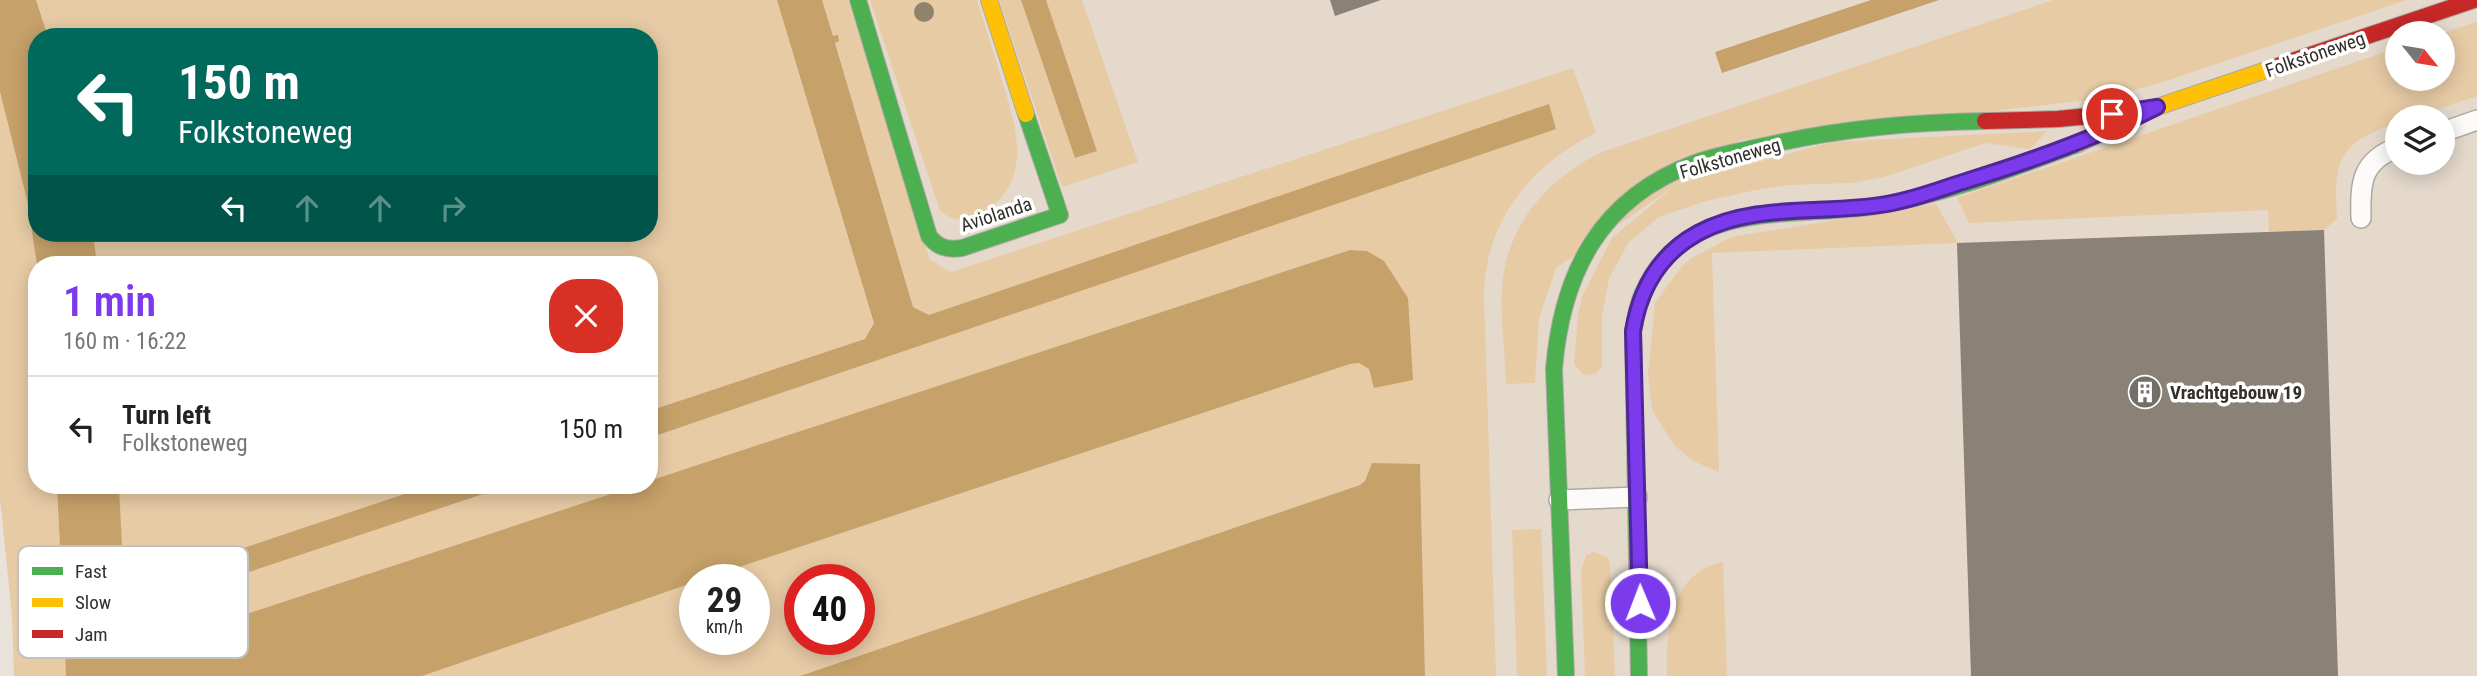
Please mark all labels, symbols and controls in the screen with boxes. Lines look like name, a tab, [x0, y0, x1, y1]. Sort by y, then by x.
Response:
north arrow	[2385, 21, 2455, 91]
map controls	[2385, 21, 2455, 175]
street label: Folkstoneweg	[2262, 27, 2368, 82]
text: 150 m	[178, 54, 300, 111]
icon: left	[63, 56, 154, 147]
pin	[2082, 84, 2142, 144]
icon: arrive	[2093, 95, 2131, 133]
button: layers	[2385, 105, 2455, 175]
text: Folkstoneweg	[178, 113, 353, 151]
street label: Folkstoneweg	[1677, 133, 1783, 184]
icon: left	[215, 189, 253, 227]
icon: ahead	[288, 189, 326, 227]
icon: ahead	[361, 189, 399, 227]
icon: right	[434, 189, 472, 227]
street label: Aviolanda	[958, 192, 1035, 237]
text: 1 min	[63, 277, 156, 326]
button: close	[549, 279, 623, 353]
text: 160 m · 16:22	[63, 328, 187, 355]
building icon: Vrachtgebouw 19	[2126, 373, 2164, 411]
place label: Vrachtgebouw 19	[2170, 381, 2302, 404]
text: Turn left	[122, 400, 211, 430]
icon: left	[63, 410, 101, 448]
text: 150 m	[559, 414, 623, 444]
text: Folkstoneweg	[122, 430, 248, 457]
legend	[18, 546, 248, 658]
text: Fast	[75, 560, 107, 583]
speed limit sign: 40	[784, 564, 875, 655]
position arrow	[1603, 566, 1677, 640]
text: 29	[707, 580, 742, 621]
text: Slow	[75, 591, 111, 614]
text: km/h	[706, 616, 743, 637]
text: Jam	[75, 623, 108, 646]

